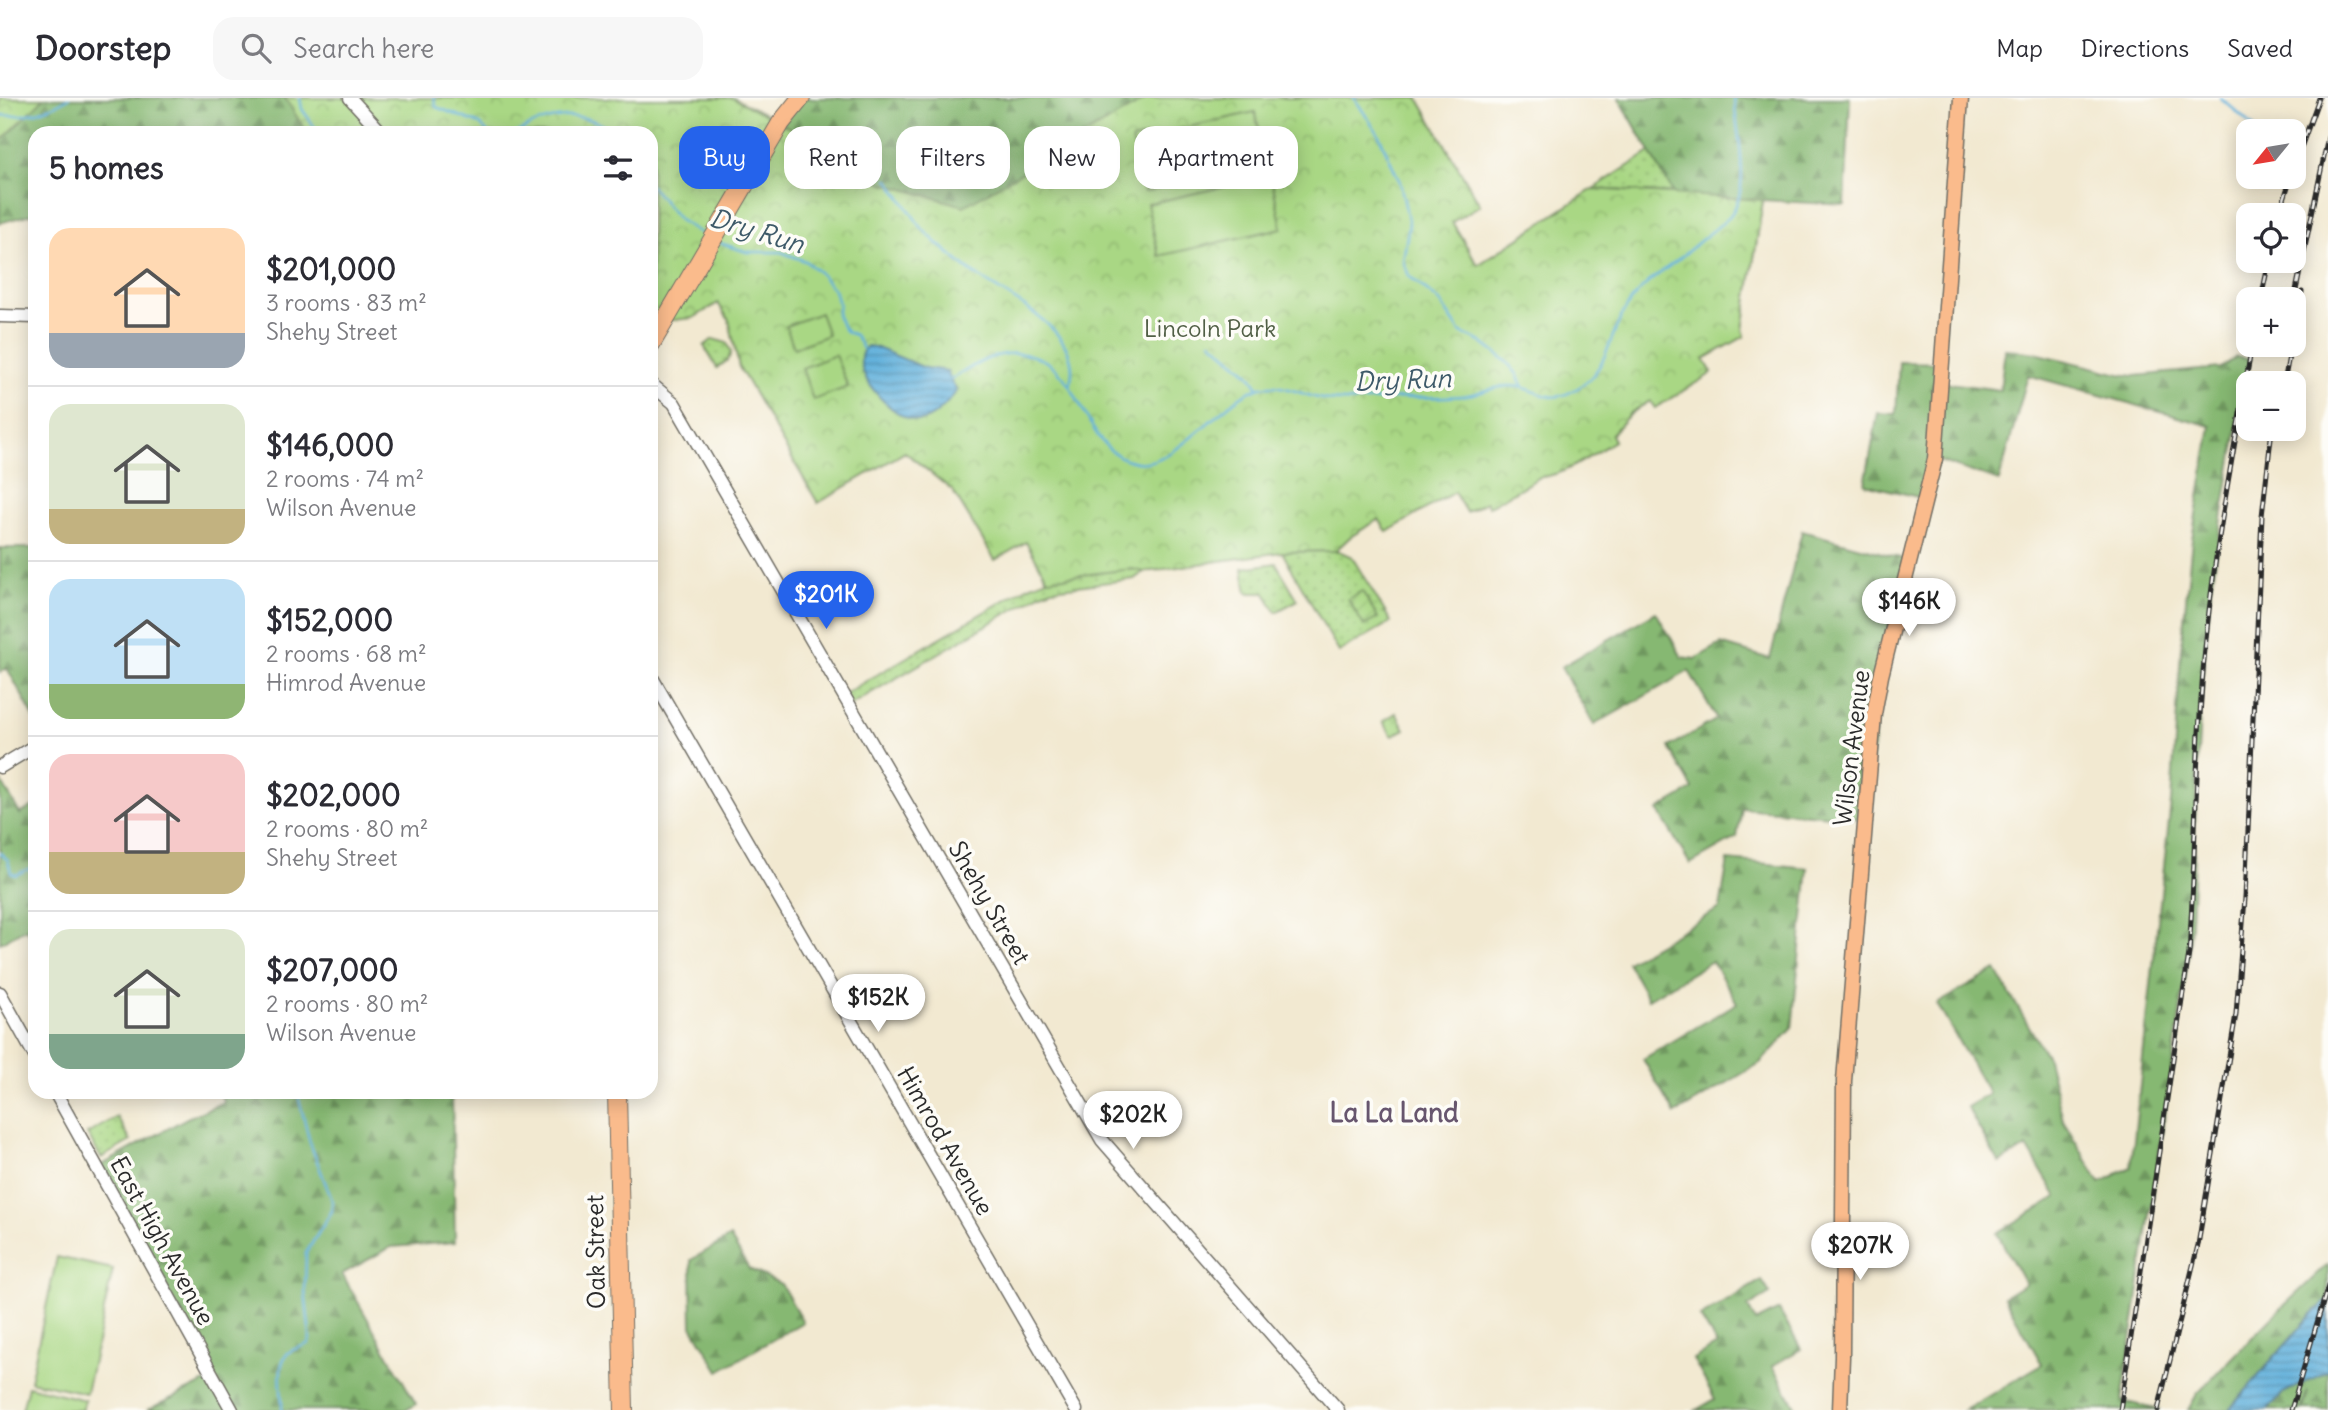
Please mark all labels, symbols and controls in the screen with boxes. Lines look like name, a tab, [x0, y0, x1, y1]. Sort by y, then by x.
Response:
search box	[213, 17, 703, 80]
text: Doorstep	[35, 27, 171, 69]
icon: search	[237, 29, 275, 67]
text: Search here	[293, 32, 434, 65]
text: Map	[1996, 33, 2043, 63]
text: Directions	[2081, 33, 2189, 63]
text: Saved	[2227, 33, 2293, 63]
north arrow	[2236, 119, 2306, 189]
map controls	[2236, 119, 2306, 441]
chip: Buy	[679, 126, 770, 189]
chip: Rent	[784, 126, 882, 189]
chip: Filters	[896, 126, 1010, 189]
chip: New	[1024, 126, 1120, 189]
chip: Apartment	[1134, 126, 1298, 189]
text: 5 homes	[49, 149, 164, 187]
icon: filters	[599, 149, 637, 187]
water label: Dry Run	[706, 201, 809, 261]
button: locate	[2236, 203, 2306, 273]
text: $201,000	[266, 250, 396, 288]
icon: home	[105, 256, 189, 340]
button: +	[2236, 287, 2306, 357]
text: 3 rooms · 83 m²	[266, 288, 427, 317]
park label: Lincoln Park	[1144, 313, 1276, 343]
text: Shehy Street	[266, 317, 398, 346]
water label: Dry Run	[1354, 361, 1453, 398]
button: −	[2236, 371, 2306, 441]
text: $146,000	[266, 426, 394, 464]
icon: home	[105, 432, 189, 516]
text: 2 rooms · 74 m²	[266, 464, 424, 493]
text: Wilson Avenue	[266, 493, 417, 522]
pin: $201K	[777, 572, 875, 631]
pin: $146K	[1860, 578, 1958, 638]
text: $201K	[794, 579, 858, 608]
text: $146K	[1878, 586, 1940, 615]
text: $152,000	[266, 601, 393, 639]
icon: home	[105, 607, 189, 691]
text: 2 rooms · 68 m²	[266, 639, 427, 668]
text: Himrod Avenue	[266, 668, 426, 697]
street label: Wilson Avenue	[1827, 668, 1875, 828]
text: $202,000	[266, 776, 401, 814]
icon: home	[105, 782, 189, 866]
text: 2 rooms · 80 m²	[266, 814, 428, 843]
street label: Shehy Street	[943, 836, 1037, 969]
text: Shehy Street	[266, 843, 398, 872]
text: $207,000	[266, 951, 399, 989]
icon: home	[105, 957, 189, 1041]
pin: $152K	[829, 974, 927, 1034]
text: $152K	[847, 982, 909, 1011]
text: 2 rooms · 80 m²	[266, 989, 428, 1018]
text: Wilson Avenue	[266, 1018, 417, 1047]
street label: Himrod Avenue	[891, 1061, 1001, 1220]
pin: $202K	[1084, 1091, 1182, 1151]
district label: La La Land	[1329, 1096, 1459, 1129]
text: $202K	[1099, 1099, 1167, 1128]
street label: East High Avenue	[104, 1151, 222, 1330]
street label: Oak Street	[579, 1195, 611, 1309]
pin: $207K	[1811, 1222, 1909, 1282]
text: $207K	[1827, 1230, 1893, 1259]

